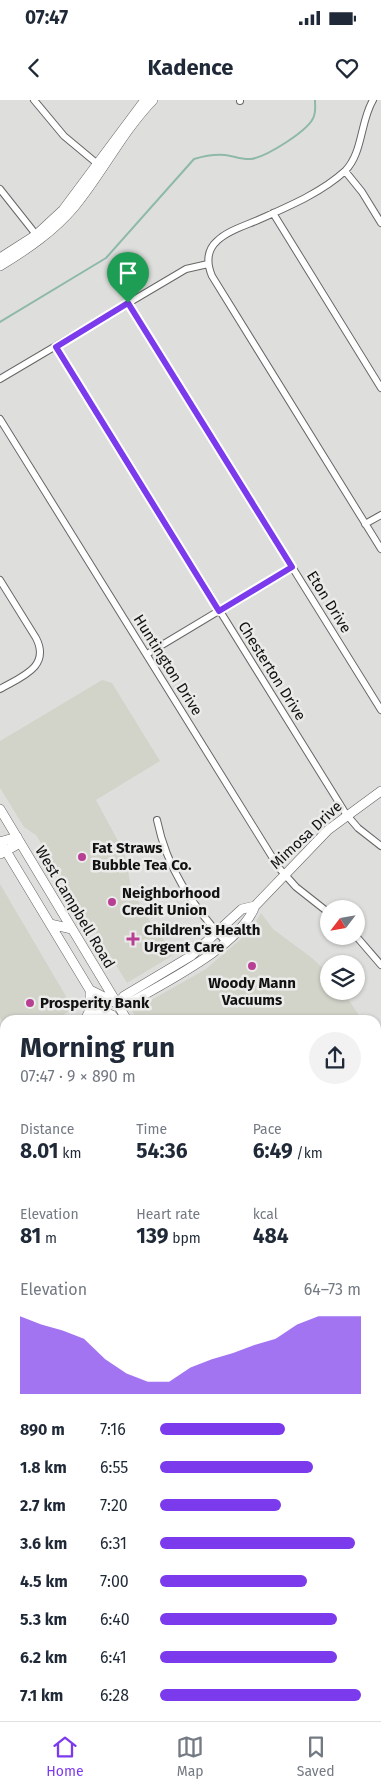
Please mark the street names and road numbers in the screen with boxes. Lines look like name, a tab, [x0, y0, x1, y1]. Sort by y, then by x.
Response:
street label: Eton Drive	[303, 568, 355, 636]
street label: Huntington Drive	[130, 611, 206, 719]
street label: Chesterton Drive	[234, 618, 310, 724]
street label: Mimosa Drive	[266, 797, 346, 873]
street label: West Campbell Road	[31, 843, 119, 971]

